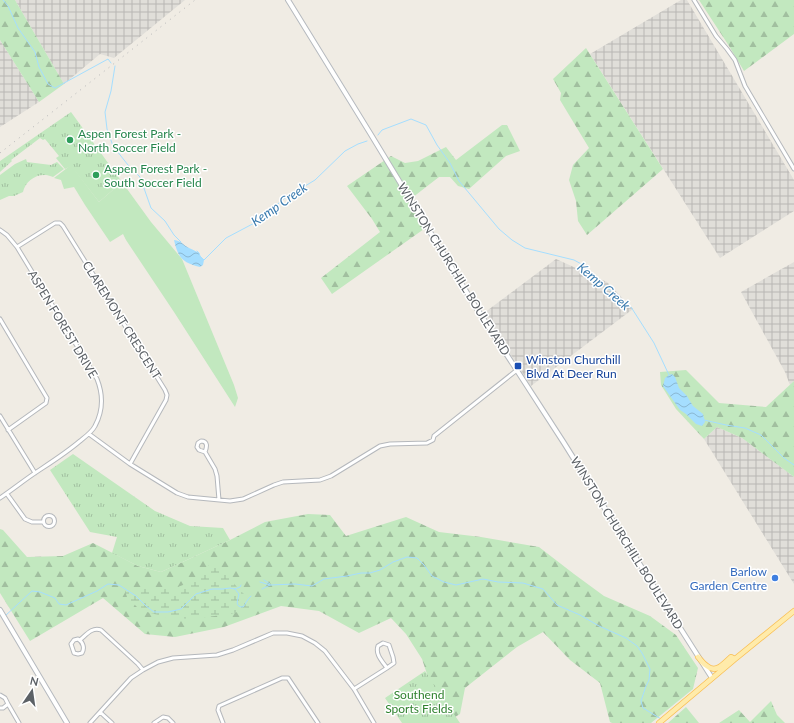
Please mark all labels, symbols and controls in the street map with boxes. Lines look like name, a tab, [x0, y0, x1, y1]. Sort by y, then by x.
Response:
place label: Aspen Forest Park - North Soccer Field	[78, 126, 181, 155]
marker: Aspen Forest Park - North Soccer Field	[65, 135, 75, 145]
place label: Aspen Forest Park - South Soccer Field	[104, 161, 207, 190]
marker: Aspen Forest Park - South Soccer Field	[91, 170, 101, 180]
water label: Kemp Creek	[248, 178, 311, 229]
street label: WINSTON CHURCHILL BOULEVARD	[395, 180, 513, 358]
street label: CLAREMONT CRESCENT	[79, 258, 165, 382]
water label: Kemp Creek	[574, 259, 634, 314]
street label: ASPEN FOREST DRIVE	[25, 267, 101, 381]
place label: Winston Churchill Blvd At Deer Run	[526, 352, 621, 381]
marker: Winston Churchill Blvd At Deer Run	[513, 361, 523, 371]
street label: WINSTON CHURCHILL BOULEVARD	[568, 454, 686, 632]
place label: Barlow Garden Centre	[690, 564, 768, 593]
marker: Barlow Garden Centre	[770, 573, 780, 583]
north arrow	[12, 671, 52, 711]
text: N	[29, 673, 40, 688]
park label: Southend Sports Fields	[385, 687, 453, 716]

